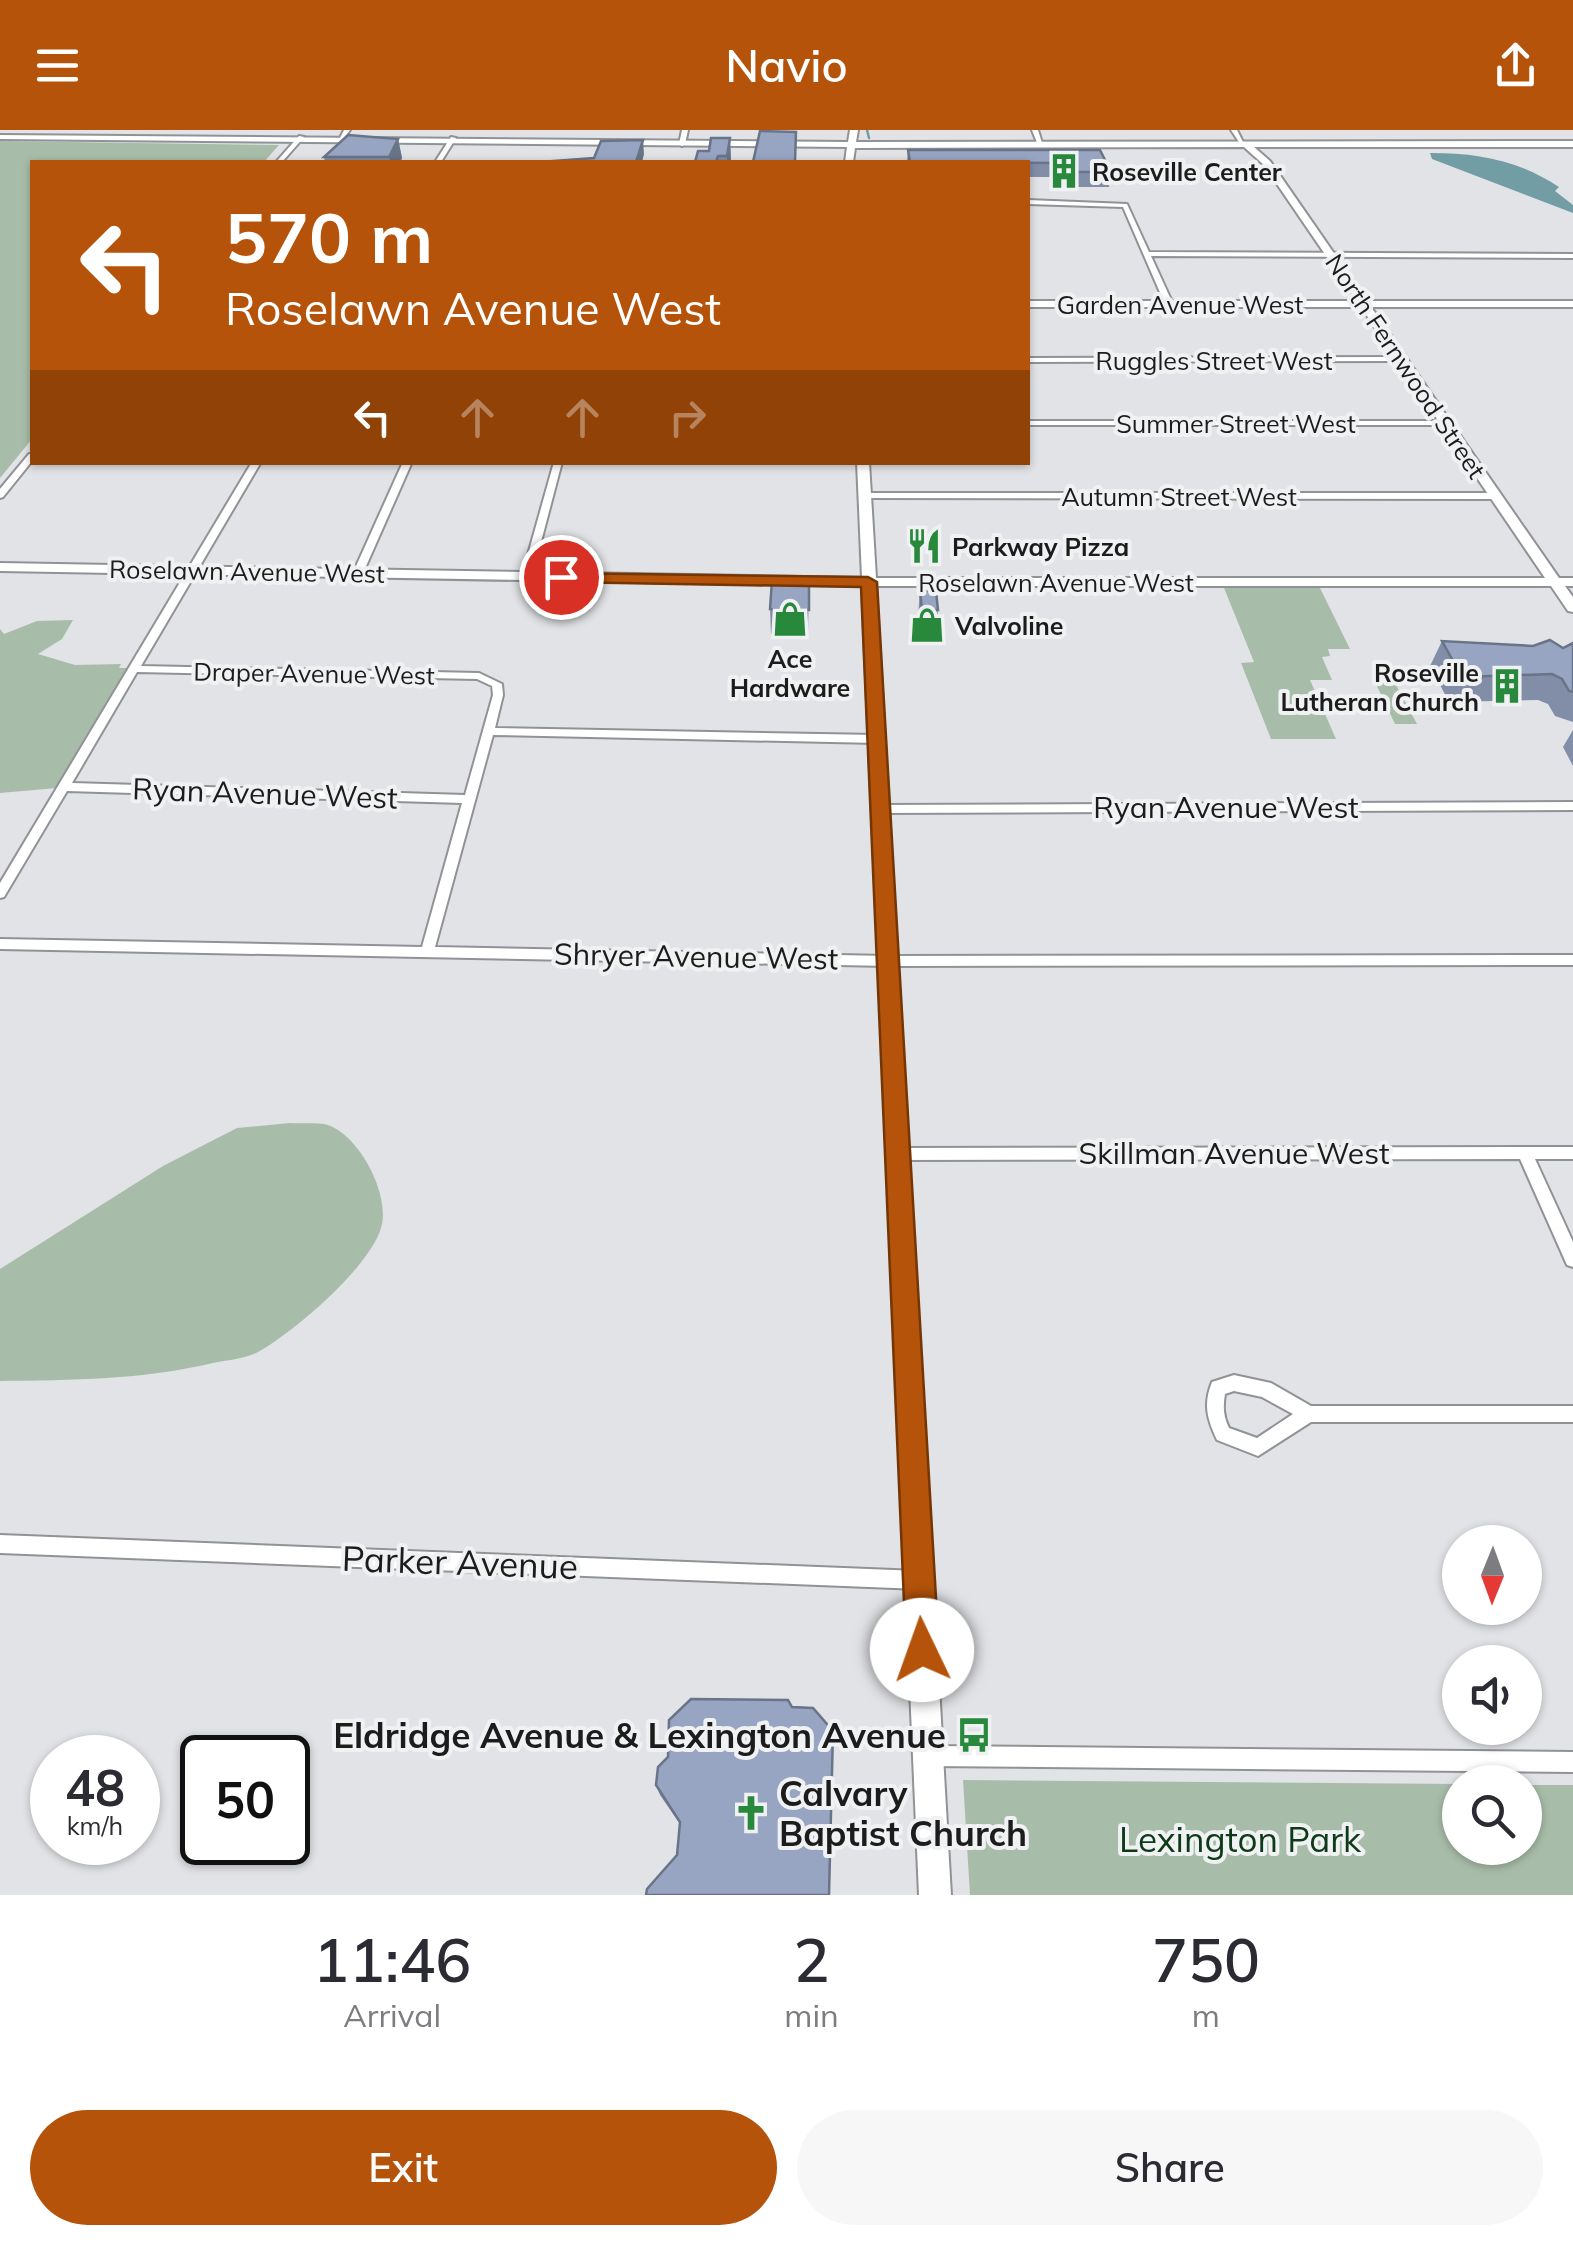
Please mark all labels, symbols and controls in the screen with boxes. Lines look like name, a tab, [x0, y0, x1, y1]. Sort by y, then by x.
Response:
text: Navio	[725, 37, 848, 93]
icon: menu	[30, 38, 85, 93]
icon: share	[1488, 38, 1543, 93]
building icon: Roseville Center	[1045, 152, 1083, 190]
place label: Roseville Center	[1092, 156, 1282, 187]
text: 570 m	[225, 193, 433, 281]
icon: left	[60, 200, 190, 330]
street label: North Fernwood Street	[1319, 248, 1493, 484]
text: Roselawn Avenue West	[225, 280, 721, 336]
street label: Garden Avenue West	[1057, 289, 1304, 320]
street label: Ruggles Street West	[1096, 345, 1333, 376]
icon: left	[345, 390, 400, 445]
icon: ahead	[450, 390, 505, 445]
icon: ahead	[555, 390, 610, 445]
icon: right	[660, 390, 715, 445]
street label: Summer Street West	[1116, 408, 1356, 439]
street label: Autumn Street West	[1061, 481, 1297, 512]
restaurant icon: Parkway Pizza	[905, 527, 943, 565]
place label: Parkway Pizza	[952, 531, 1129, 562]
pin	[519, 535, 604, 620]
icon: arrive	[534, 550, 589, 605]
street label: Roselawn Avenue West	[109, 553, 385, 589]
street label: Roselawn Avenue West	[918, 567, 1194, 598]
shop icon: Ace Hardware	[771, 600, 809, 638]
shop icon: Valvoline	[908, 606, 946, 644]
place label: Valvoline	[954, 610, 1064, 641]
place label: Ace Hardware	[730, 643, 850, 703]
street label: Draper Avenue West	[193, 655, 435, 691]
place label: Roseville Lutheran Church	[1281, 657, 1479, 717]
building icon: Roseville Lutheran Church	[1488, 667, 1526, 705]
street label: Ryan Avenue West	[132, 769, 398, 817]
street label: Ryan Avenue West	[1093, 788, 1359, 826]
street label: Shryer Avenue West	[554, 935, 838, 977]
street label: Skillman Avenue West	[1079, 1134, 1389, 1172]
north arrow	[1442, 1525, 1542, 1625]
map controls	[1442, 1525, 1542, 1865]
street label: Parker Avenue	[341, 1536, 579, 1588]
position arrow	[870, 1598, 974, 1702]
button: sound	[1442, 1645, 1542, 1745]
place label: Eldridge Avenue & Lexington Avenue	[333, 1713, 946, 1757]
bus stop icon: Eldridge Avenue & Lexington Avenue	[955, 1716, 993, 1754]
speed limit sign: 50	[180, 1735, 310, 1865]
text: 48	[65, 1756, 125, 1819]
button: search	[1442, 1765, 1542, 1865]
place label: Calvary Baptist Church	[779, 1771, 1027, 1855]
church icon: Calvary Baptist Church	[732, 1794, 770, 1832]
text: km/h	[67, 1810, 123, 1841]
park label: Lexington Park	[1119, 1817, 1362, 1861]
text: 11:46	[313, 1922, 471, 1997]
text: 2	[794, 1922, 830, 1997]
text: 750	[1152, 1922, 1260, 1997]
text: Arrival	[343, 1995, 441, 2035]
text: min	[784, 1995, 839, 2035]
text: m	[1192, 1995, 1220, 2035]
button: Exit	[30, 2110, 777, 2225]
button: Share	[797, 2110, 1543, 2225]

